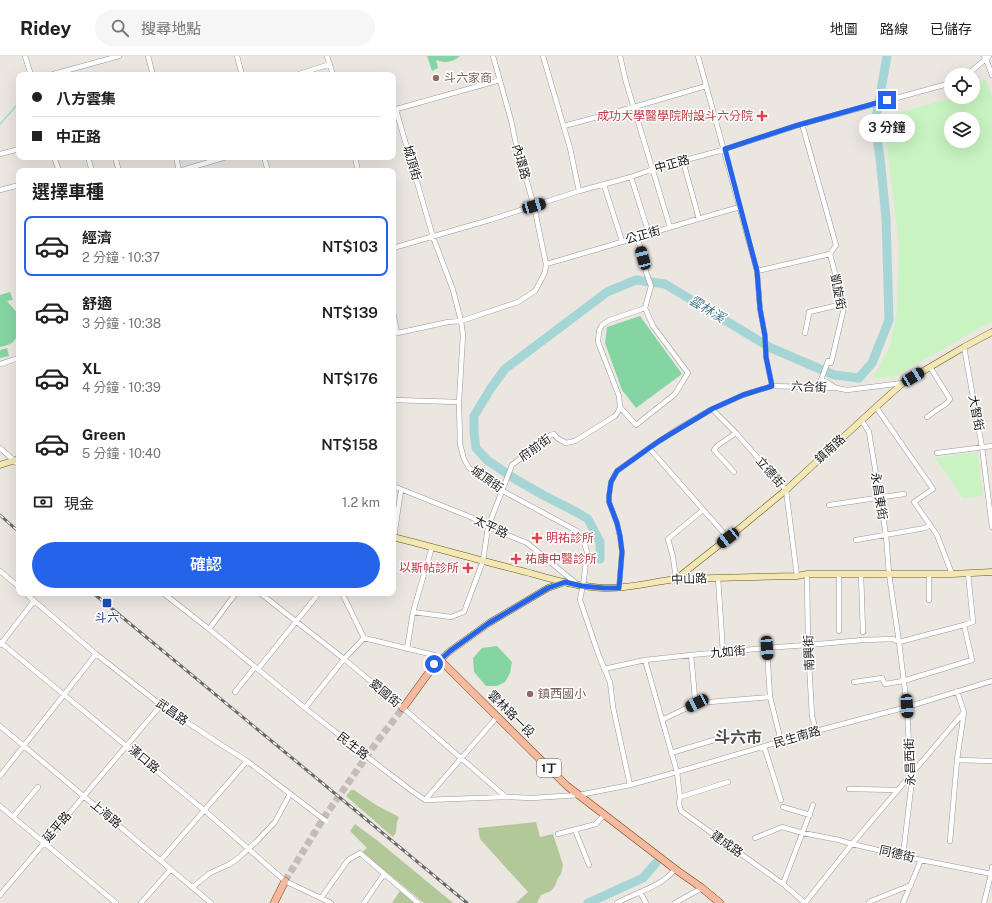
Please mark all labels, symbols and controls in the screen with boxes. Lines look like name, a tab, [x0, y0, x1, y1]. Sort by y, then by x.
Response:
search box	[95, 10, 375, 46]
text: Ridey	[20, 17, 71, 39]
icon: search	[109, 17, 131, 39]
text: 搜尋地點	[141, 20, 201, 37]
text: 地圖	[830, 21, 858, 37]
text: 路線	[880, 21, 908, 37]
text: 已儲存	[930, 21, 972, 37]
map controls	[944, 68, 980, 148]
button: locate	[944, 68, 980, 104]
place label: 斗六家商	[444, 71, 492, 85]
marker: 斗六家商	[431, 73, 441, 83]
text: 八方雲集	[56, 90, 116, 107]
route end	[878, 91, 896, 109]
place label: 成功大學醫學院附設斗六分院	[597, 109, 753, 123]
marker: 成功大學醫學院附設斗六分院	[756, 110, 768, 122]
button: layers	[944, 112, 980, 148]
callout: 3 分鐘	[859, 114, 915, 142]
text: 3 分鐘	[868, 120, 906, 135]
text: 中正路	[56, 128, 101, 145]
street label: 內環路	[509, 143, 533, 181]
street label: 城頂街	[400, 144, 424, 182]
street label: 中正路	[653, 153, 691, 175]
text: 選擇車種	[32, 181, 104, 202]
car	[521, 197, 547, 215]
street label: 公正街	[624, 223, 662, 247]
icon: car	[34, 228, 70, 264]
text: 經濟	[82, 229, 112, 246]
text: NT$103	[322, 238, 378, 255]
car	[634, 245, 652, 271]
text: 2 分鐘 · 10:37	[82, 250, 160, 265]
street label: 凱旋街	[828, 273, 848, 311]
water label: 雲林溪	[686, 293, 729, 326]
icon: car	[34, 294, 70, 330]
text: 舒適	[82, 295, 112, 312]
text: NT$139	[322, 304, 378, 321]
text: 3 分鐘 · 10:38	[82, 316, 161, 331]
icon: car	[34, 360, 70, 396]
text: XL	[82, 360, 101, 377]
car	[900, 366, 926, 388]
text: NT$176	[322, 370, 378, 387]
street label: 六合街	[791, 379, 827, 395]
text: 4 分鐘 · 10:39	[82, 380, 161, 395]
street label: 大智街	[966, 394, 986, 432]
icon: car	[34, 426, 70, 462]
text: Green	[82, 426, 126, 443]
street label: 府前街	[516, 432, 554, 464]
street label: 鎮南路	[812, 432, 848, 466]
text: NT$158	[321, 436, 378, 453]
text: 5 分鐘 · 10:40	[82, 446, 161, 461]
street label: 立德街	[753, 454, 787, 490]
street label: 城頂街	[468, 463, 506, 495]
street label: 永昌東街	[868, 471, 890, 521]
icon: cash	[32, 491, 54, 513]
text: 現金	[64, 495, 94, 512]
text: 1.2 km	[342, 495, 380, 510]
street label: 太平路	[472, 513, 510, 541]
car	[715, 526, 741, 550]
place label: 明祐診所	[546, 531, 594, 545]
marker: 明祐診所	[531, 532, 543, 544]
button: 確認	[32, 542, 380, 588]
place label: 祐康中醫診所	[525, 552, 597, 566]
marker: 祐康中醫診所	[510, 553, 522, 565]
place label: 以斯帖診所	[399, 561, 459, 575]
marker: 以斯帖診所	[462, 562, 474, 574]
street label: 中山路	[671, 571, 707, 587]
marker: 斗六	[101, 597, 113, 609]
place label: 斗六	[95, 611, 119, 625]
street label: 南興街	[801, 635, 817, 671]
car	[760, 636, 774, 660]
street label: 九如街	[709, 643, 747, 661]
route start	[425, 655, 443, 673]
street label: 愛國街	[367, 676, 403, 710]
place label: 鎮西國小	[538, 687, 586, 701]
street label: 雲林路一段	[485, 688, 537, 740]
marker: 鎮西國小	[525, 689, 535, 699]
car	[684, 692, 710, 714]
car	[900, 694, 914, 718]
street label: 武昌路	[153, 696, 191, 728]
street label: 民生南路	[772, 724, 822, 750]
district label: 斗六市	[714, 728, 762, 747]
street label: 民生路	[335, 729, 371, 763]
street label: 永昌西街	[902, 738, 918, 786]
street label: 漢口路	[126, 742, 162, 776]
road number: 1丁	[537, 759, 561, 777]
street label: 上海路	[88, 797, 124, 831]
street label: 延平路	[40, 809, 74, 845]
street label: 建成路	[708, 828, 746, 860]
street label: 同德街	[878, 843, 916, 865]

